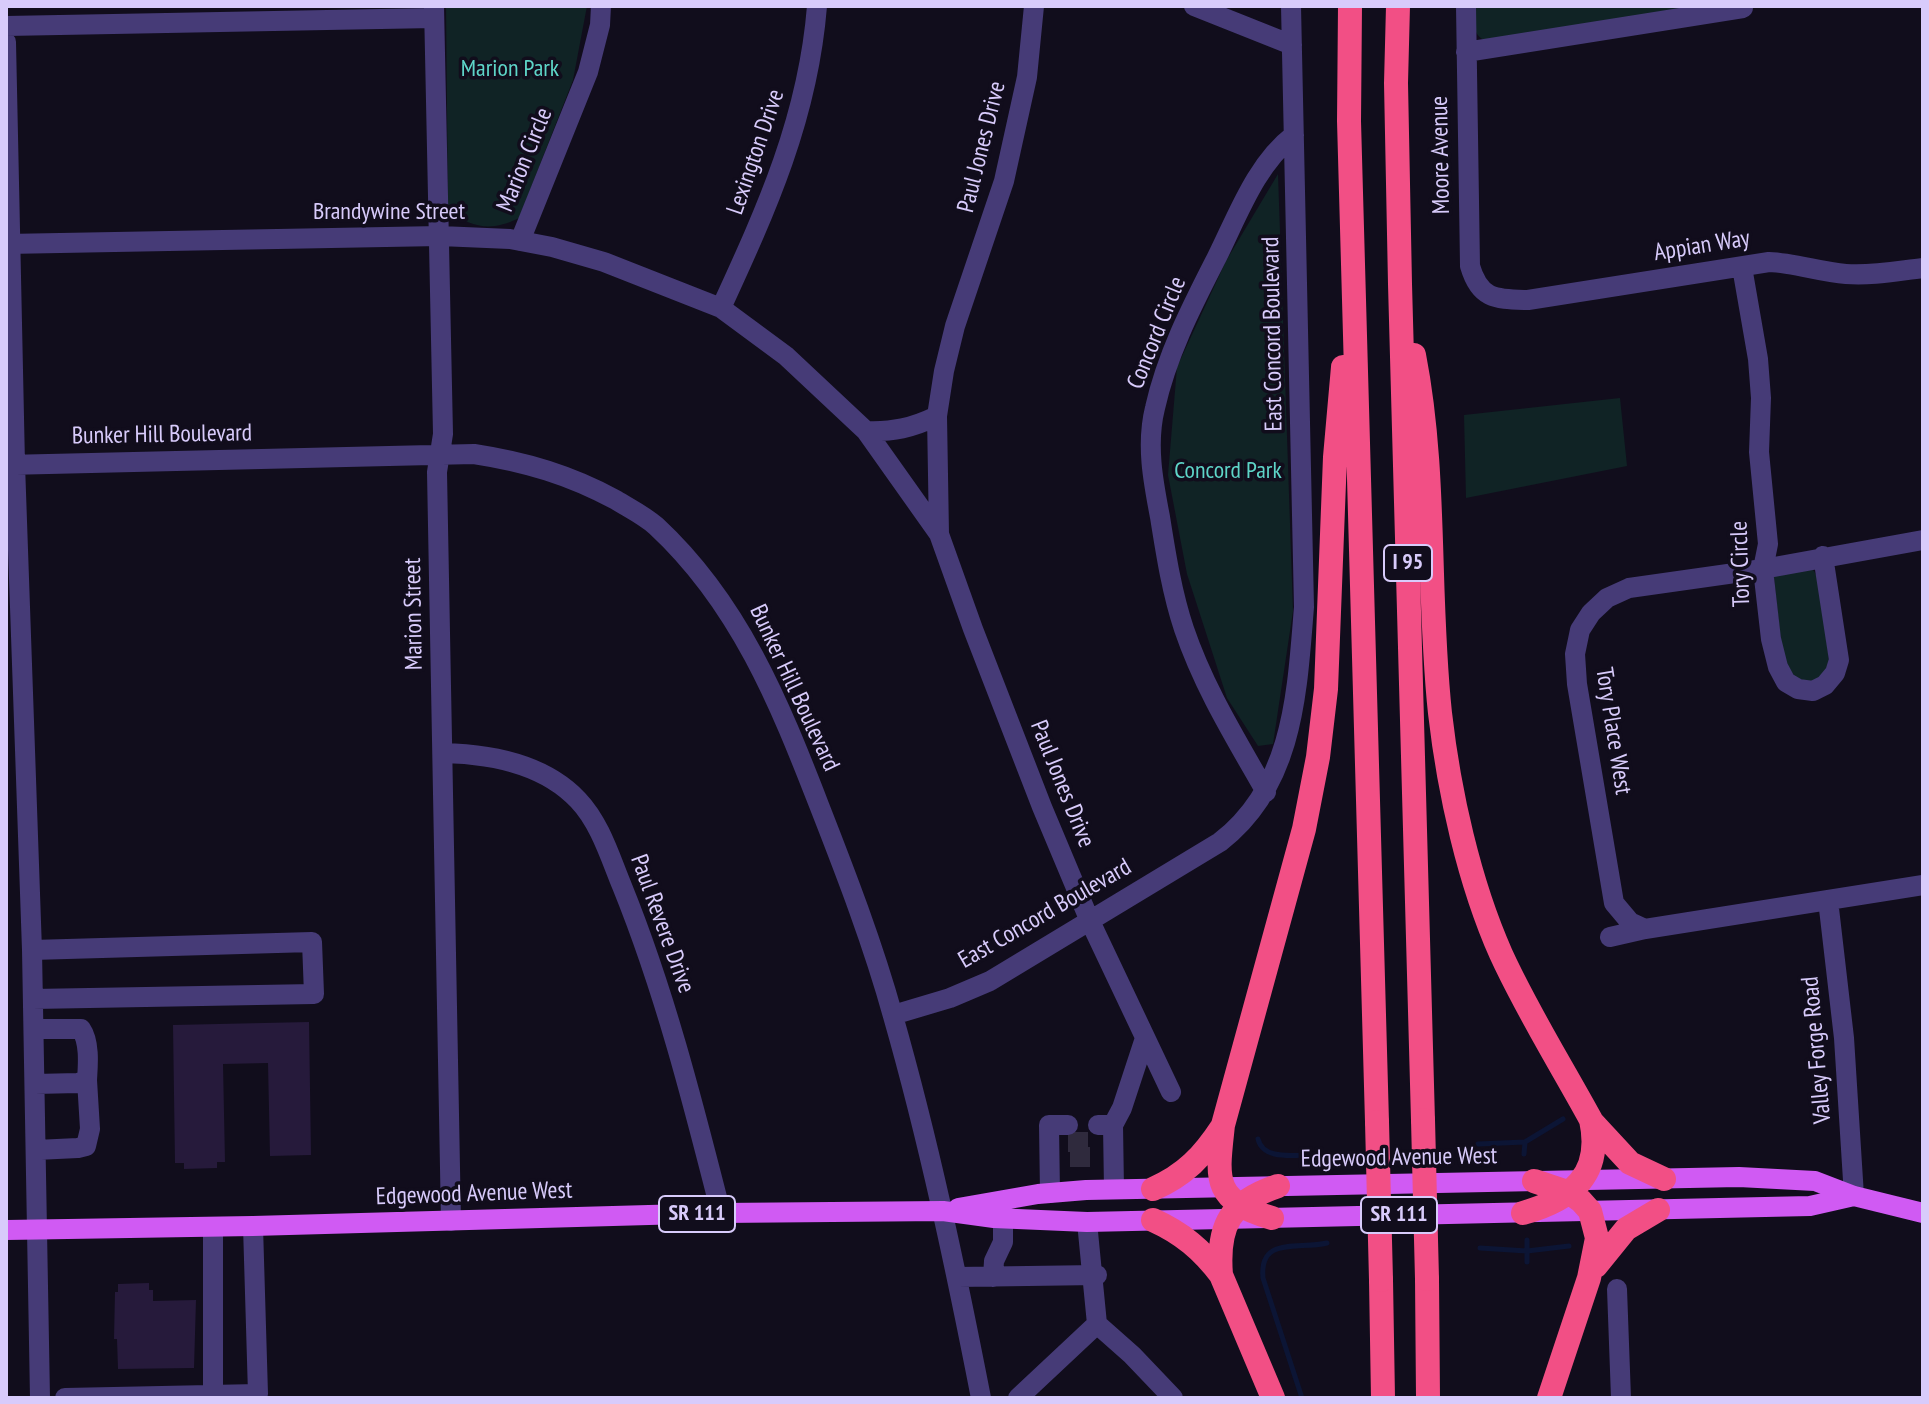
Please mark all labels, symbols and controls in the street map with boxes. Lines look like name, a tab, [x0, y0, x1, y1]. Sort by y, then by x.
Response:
park label: Marion Park	[461, 55, 559, 83]
street label: Paul Jones Drive	[952, 78, 1012, 216]
street label: Lexington Drive	[721, 86, 791, 218]
street label: Moore Avenue	[1426, 96, 1456, 214]
street label: Marion Circle	[491, 104, 559, 216]
street label: Brandywine Street	[313, 198, 465, 226]
street label: Appian Way	[1652, 224, 1752, 268]
street label: East Concord Boulevard	[1257, 236, 1289, 432]
street label: Concord Circle	[1121, 273, 1193, 393]
street label: Bunker Hill Boulevard	[72, 419, 252, 451]
park label: Concord Park	[1174, 457, 1282, 485]
street label: Tory Circle	[1725, 520, 1757, 608]
road number: I 95	[1384, 545, 1432, 581]
street label: Marion Street	[399, 558, 429, 670]
street label: Bunker Hill Boulevard	[743, 600, 845, 776]
street label: Tory Place West	[1589, 665, 1637, 797]
street label: Paul Jones Drive	[1023, 716, 1101, 852]
street label: Paul Revere Drive	[624, 851, 700, 997]
street label: East Concord Boulevard	[954, 853, 1136, 975]
street label: Valley Forge Road	[1796, 975, 1838, 1125]
street label: Edgewood Avenue West	[1300, 1142, 1498, 1174]
street label: Edgewood Avenue West	[375, 1176, 573, 1212]
road number: SR 111	[659, 1196, 735, 1232]
road number: SR 111	[1361, 1197, 1437, 1233]

